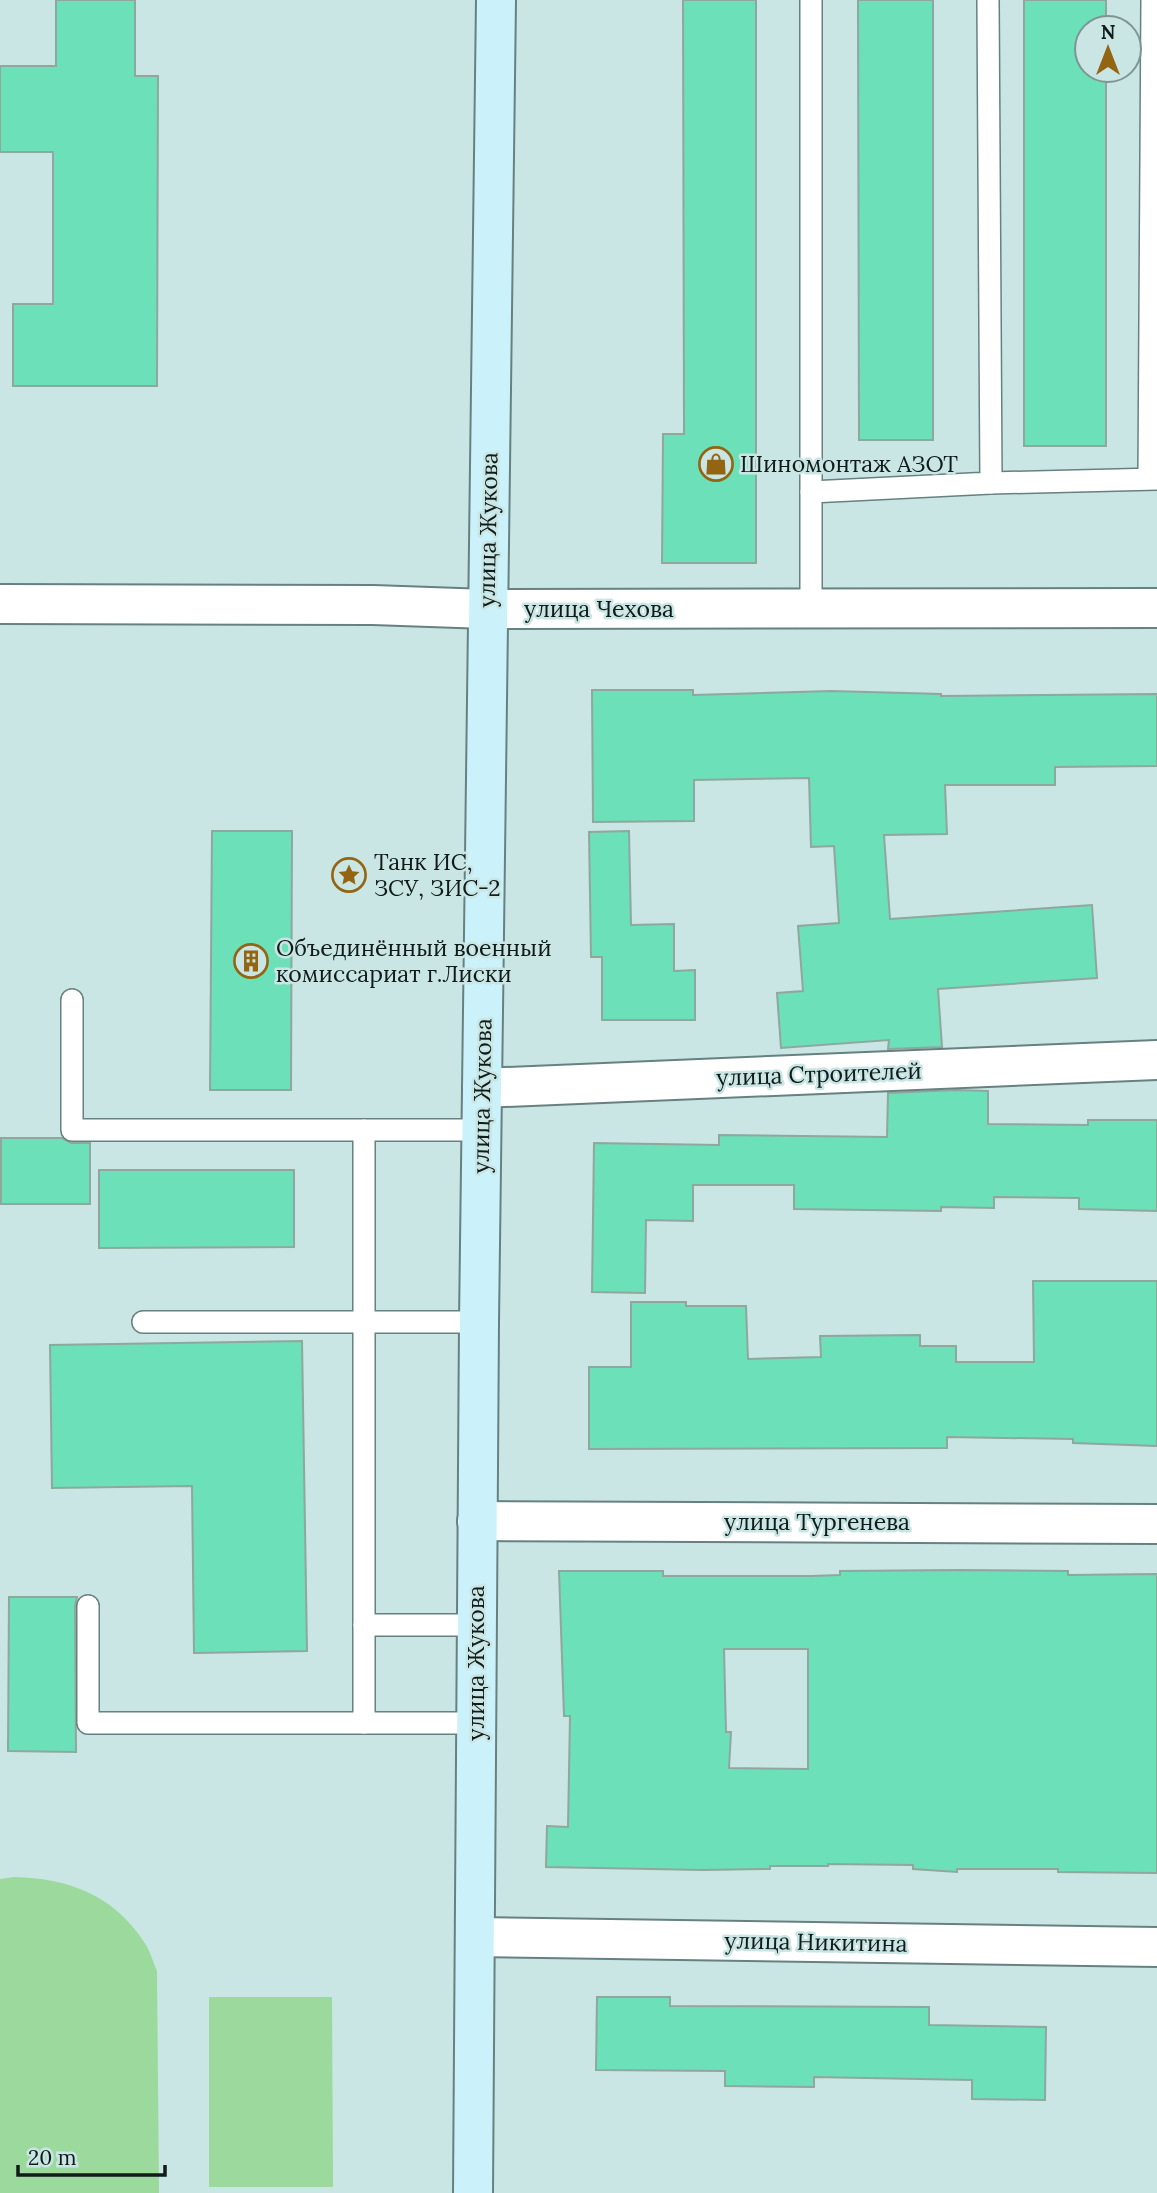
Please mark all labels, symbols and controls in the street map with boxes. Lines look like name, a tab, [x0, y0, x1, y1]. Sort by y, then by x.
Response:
north arrow	[1073, 14, 1143, 84]
text: N	[1101, 20, 1116, 44]
shop icon: Шиномонтаж АЗОТ	[697, 445, 735, 483]
place label: Шиномонтаж АЗОТ	[740, 449, 958, 478]
street label: улица Жукова	[472, 452, 503, 608]
street label: улица Чехова	[524, 594, 674, 623]
place label: Танк ИС, ЗСУ, ЗИС-2	[374, 847, 501, 902]
place icon: Танк ИС, ЗСУ, ЗИС-2	[330, 856, 368, 894]
place label: Объединённый военный комиссариат г.Лиски	[276, 933, 552, 988]
building icon: Объединённый военный комиссариат г.Лиски	[232, 942, 270, 980]
street label: улица Жукова	[466, 1018, 497, 1174]
street label: улица Строителей	[716, 1055, 922, 1092]
street label: улица Тургенева	[724, 1507, 910, 1536]
street label: улица Жукова	[461, 1585, 490, 1741]
street label: улица Никитина	[724, 1925, 908, 1958]
scale bar	[18, 2134, 164, 2178]
text: 20 m	[28, 2144, 77, 2171]

